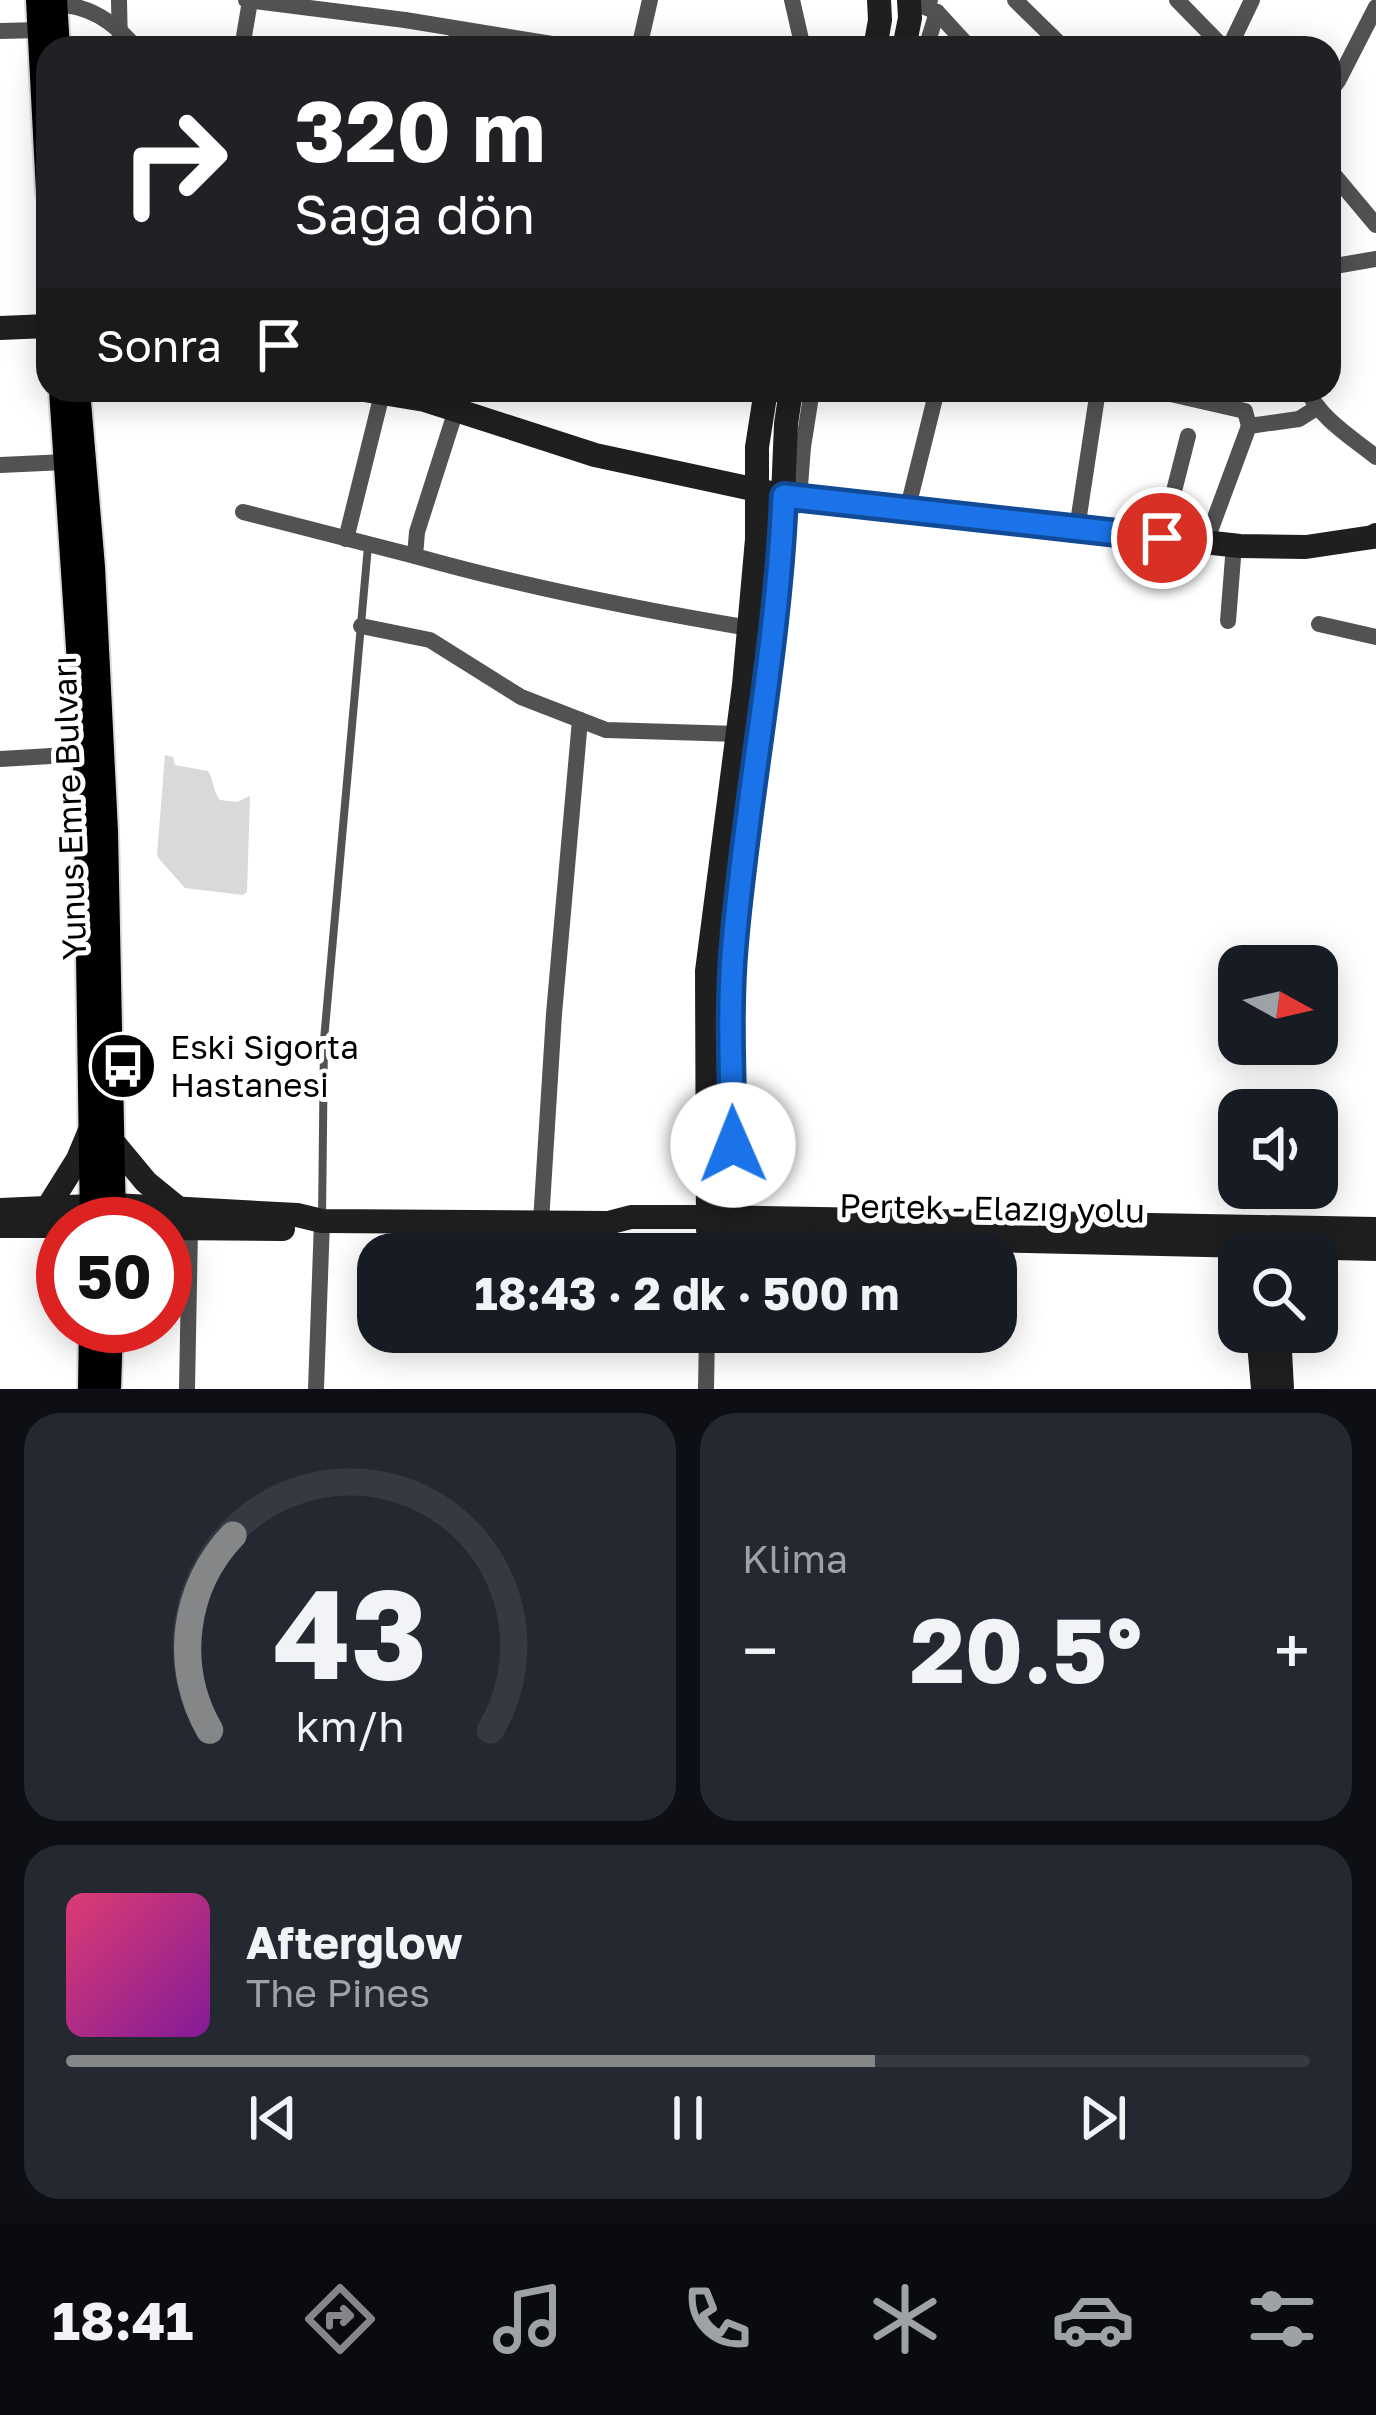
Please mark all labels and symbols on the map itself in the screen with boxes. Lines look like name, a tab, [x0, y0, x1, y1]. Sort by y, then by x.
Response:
pin	[1111, 487, 1213, 589]
street label: Yunus Emre Bulvarı	[44, 655, 93, 961]
north arrow	[1218, 945, 1338, 1065]
place label: Eski Sigorta Hastanesi	[170, 1027, 359, 1104]
bus stop icon: Eski Sigorta Hastanesi	[88, 1031, 158, 1101]
position arrow	[670, 1082, 796, 1208]
street label: Pertek - Elazığ yolu	[839, 1185, 1145, 1230]
speed limit sign: 50	[36, 1197, 192, 1353]

